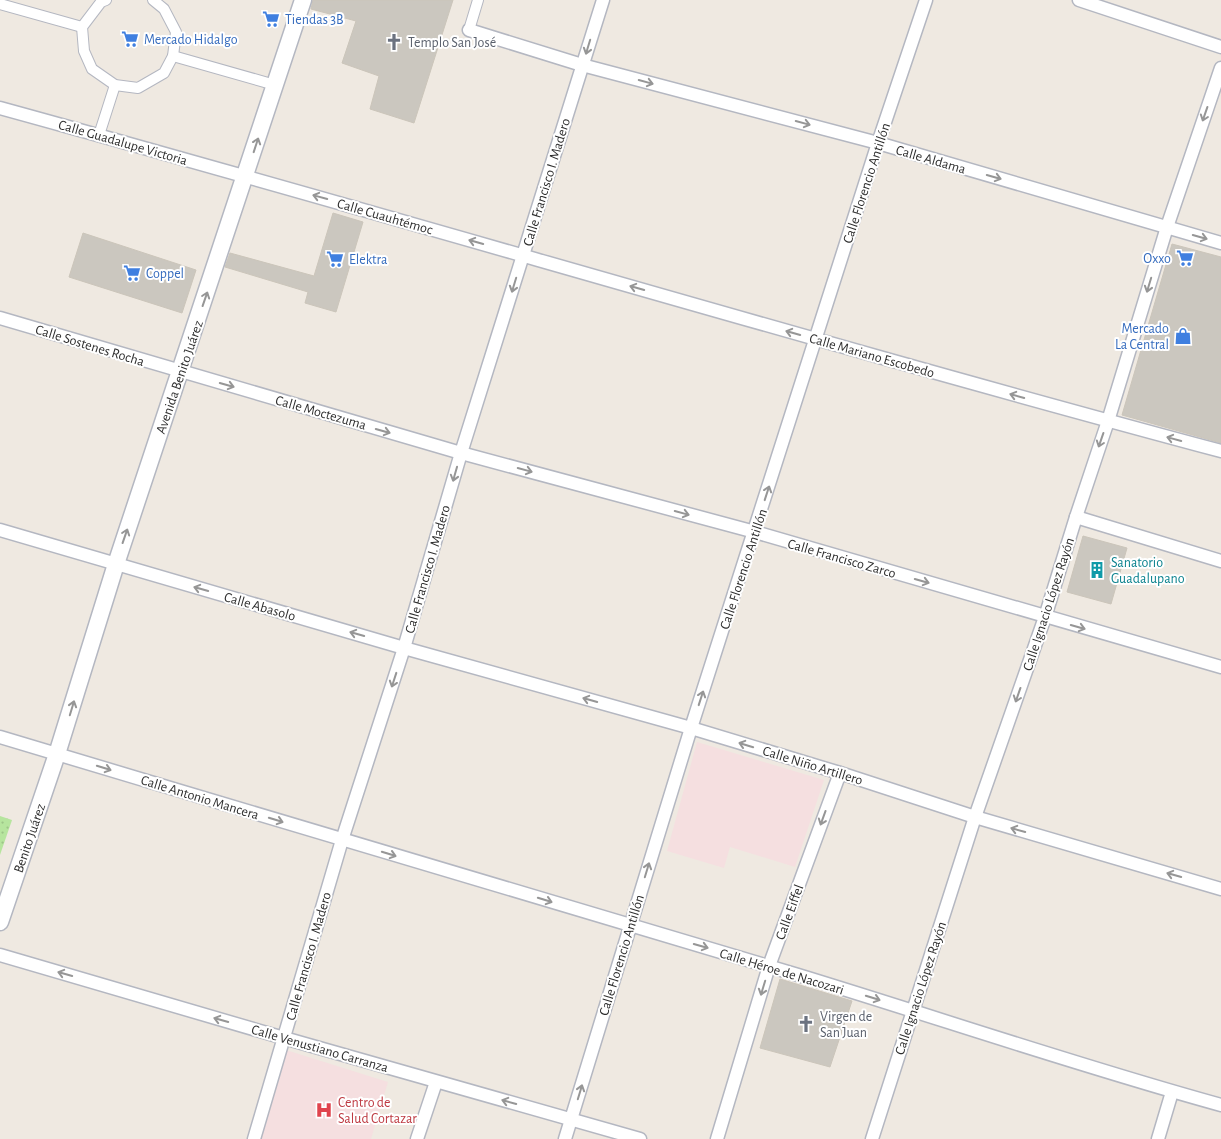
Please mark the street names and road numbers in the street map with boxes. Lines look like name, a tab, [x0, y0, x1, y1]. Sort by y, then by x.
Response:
street label: Calle Francisco I. Madero	[521, 117, 573, 248]
street label: Calle Guadalupe Victoria	[57, 118, 189, 168]
street label: Calle Florencio Antillón	[841, 121, 893, 245]
street label: Calle Aldama	[894, 143, 968, 177]
street label: Calle Cuauhtémoc	[335, 197, 435, 237]
street label: Avenida Benito Juárez	[154, 319, 206, 436]
street label: Calle Sostenes Rocha	[34, 323, 146, 369]
street label: Calle Mariano Escobedo	[808, 331, 936, 381]
street label: Calle Moctezuma	[274, 393, 368, 433]
street label: Calle Francisco I. Madero	[403, 503, 453, 635]
street label: Calle Florencio Antillón	[718, 507, 770, 631]
street label: Calle Ignacio López Rayón	[1021, 536, 1077, 673]
street label: Calle Francisco Zarco	[786, 537, 898, 581]
street label: Calle Abasolo	[222, 590, 297, 624]
street label: Calle Niño Artillero	[761, 744, 865, 788]
street label: Calle Antonio Mancera	[139, 773, 261, 823]
street label: Benito Juárez	[12, 802, 48, 875]
street label: Calle Eiffel	[773, 883, 806, 942]
street label: Calle Francisco I. Madero	[284, 890, 334, 1022]
street label: Calle Florencio Antillón	[597, 893, 647, 1017]
street label: Calle Ignacio López Rayón	[893, 920, 949, 1057]
street label: Calle Héroe de Nacozari	[718, 946, 846, 998]
street label: Calle Venustiano Carranza	[250, 1023, 390, 1075]

